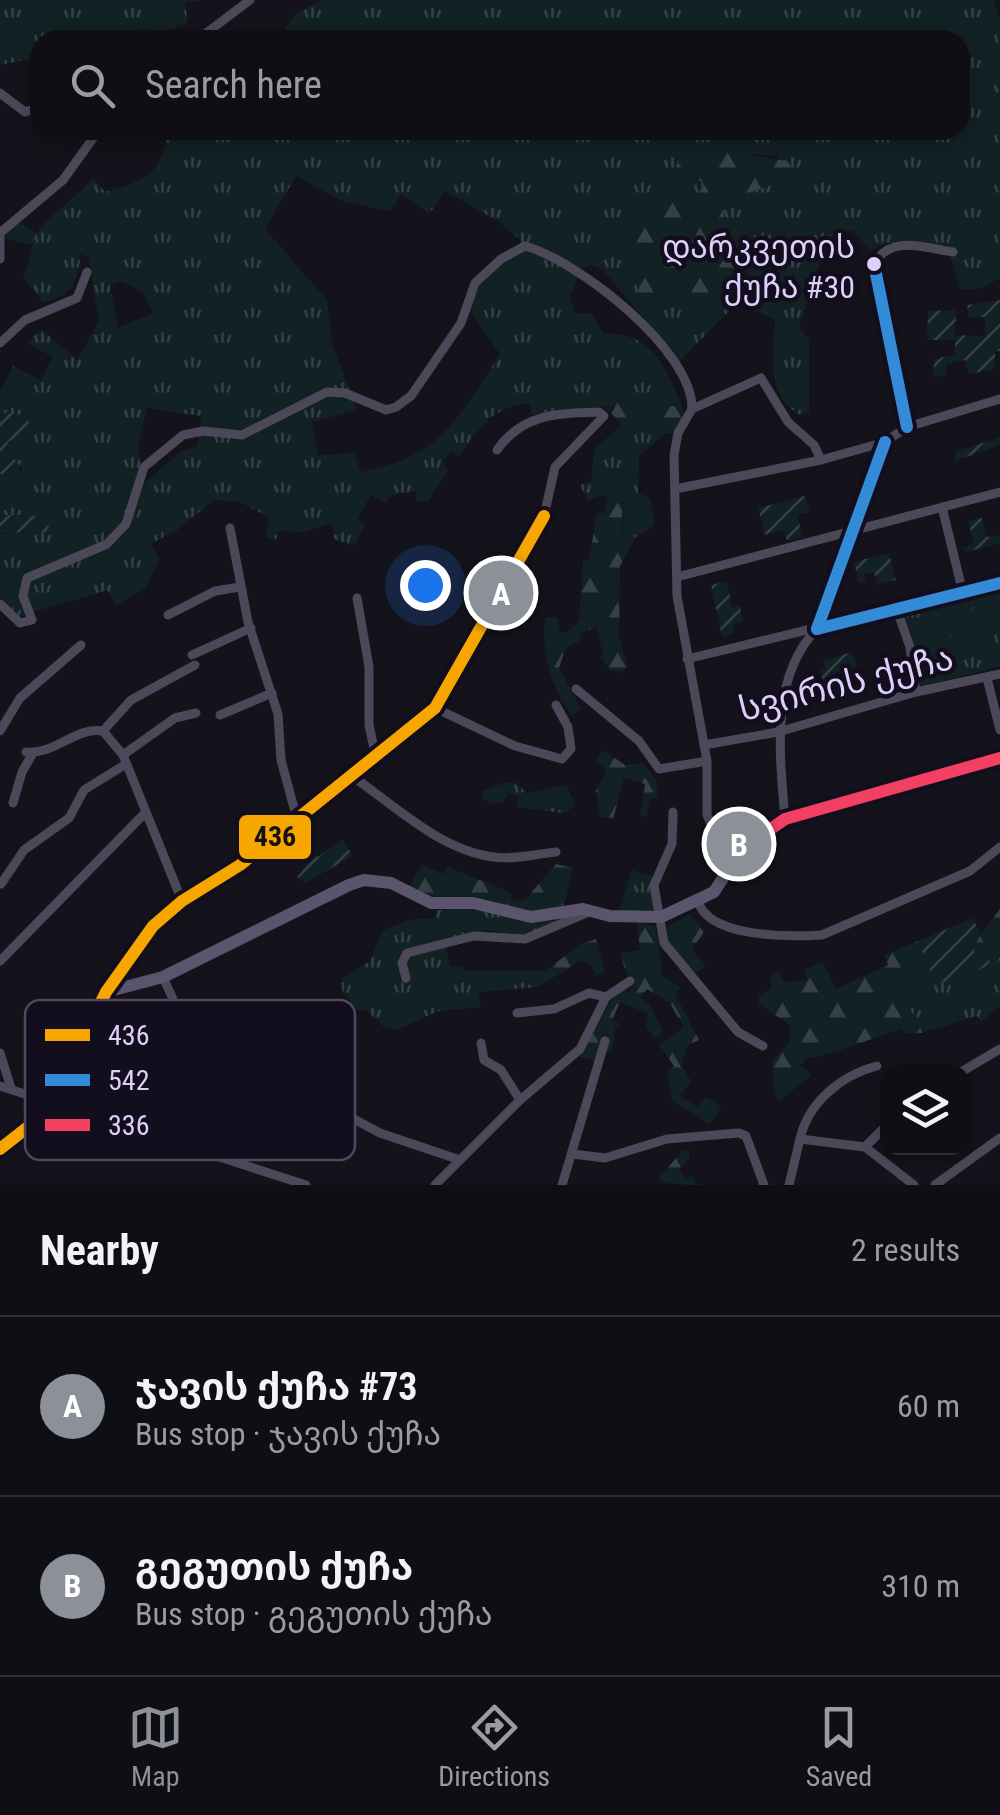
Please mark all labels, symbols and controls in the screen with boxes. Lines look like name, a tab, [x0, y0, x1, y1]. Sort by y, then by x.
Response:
search box	[30, 30, 970, 140]
icon: search	[65, 58, 120, 113]
text: Search here	[145, 63, 322, 107]
place label: დარკვეთის ქუჩა #30	[662, 228, 855, 306]
marker: დარკვეთის ქუჩა #30	[864, 254, 884, 274]
pin: A	[468, 556, 534, 630]
your location	[400, 560, 451, 611]
street label: სვირის ქუჩა	[735, 637, 958, 730]
pin: B	[706, 806, 772, 882]
line badge: 436	[237, 813, 313, 861]
text: 436	[254, 820, 296, 853]
legend	[25, 1000, 355, 1160]
text: 436	[108, 1019, 149, 1052]
text: 542	[108, 1064, 149, 1097]
map controls	[880, 1065, 970, 1155]
button: layers	[880, 1065, 970, 1155]
text: 336	[108, 1109, 149, 1142]
text: Nearby	[40, 1226, 159, 1275]
text: 2 results	[851, 1231, 960, 1269]
text: ჯავის ქუჩა #73	[135, 1365, 418, 1409]
text: A	[63, 1387, 82, 1425]
text: 60 m	[897, 1387, 960, 1425]
text: Bus stop · ჯავის ქუჩა	[135, 1415, 441, 1453]
text: გეგუთის ქუჩა	[135, 1545, 413, 1589]
text: B	[64, 1567, 81, 1605]
text: 310 m	[881, 1567, 960, 1605]
text: Bus stop · გეგუთის ქუჩა	[135, 1595, 493, 1633]
tab: Map	[128, 1700, 183, 1793]
tab: Directions	[438, 1700, 550, 1793]
tab: Saved	[806, 1700, 872, 1793]

